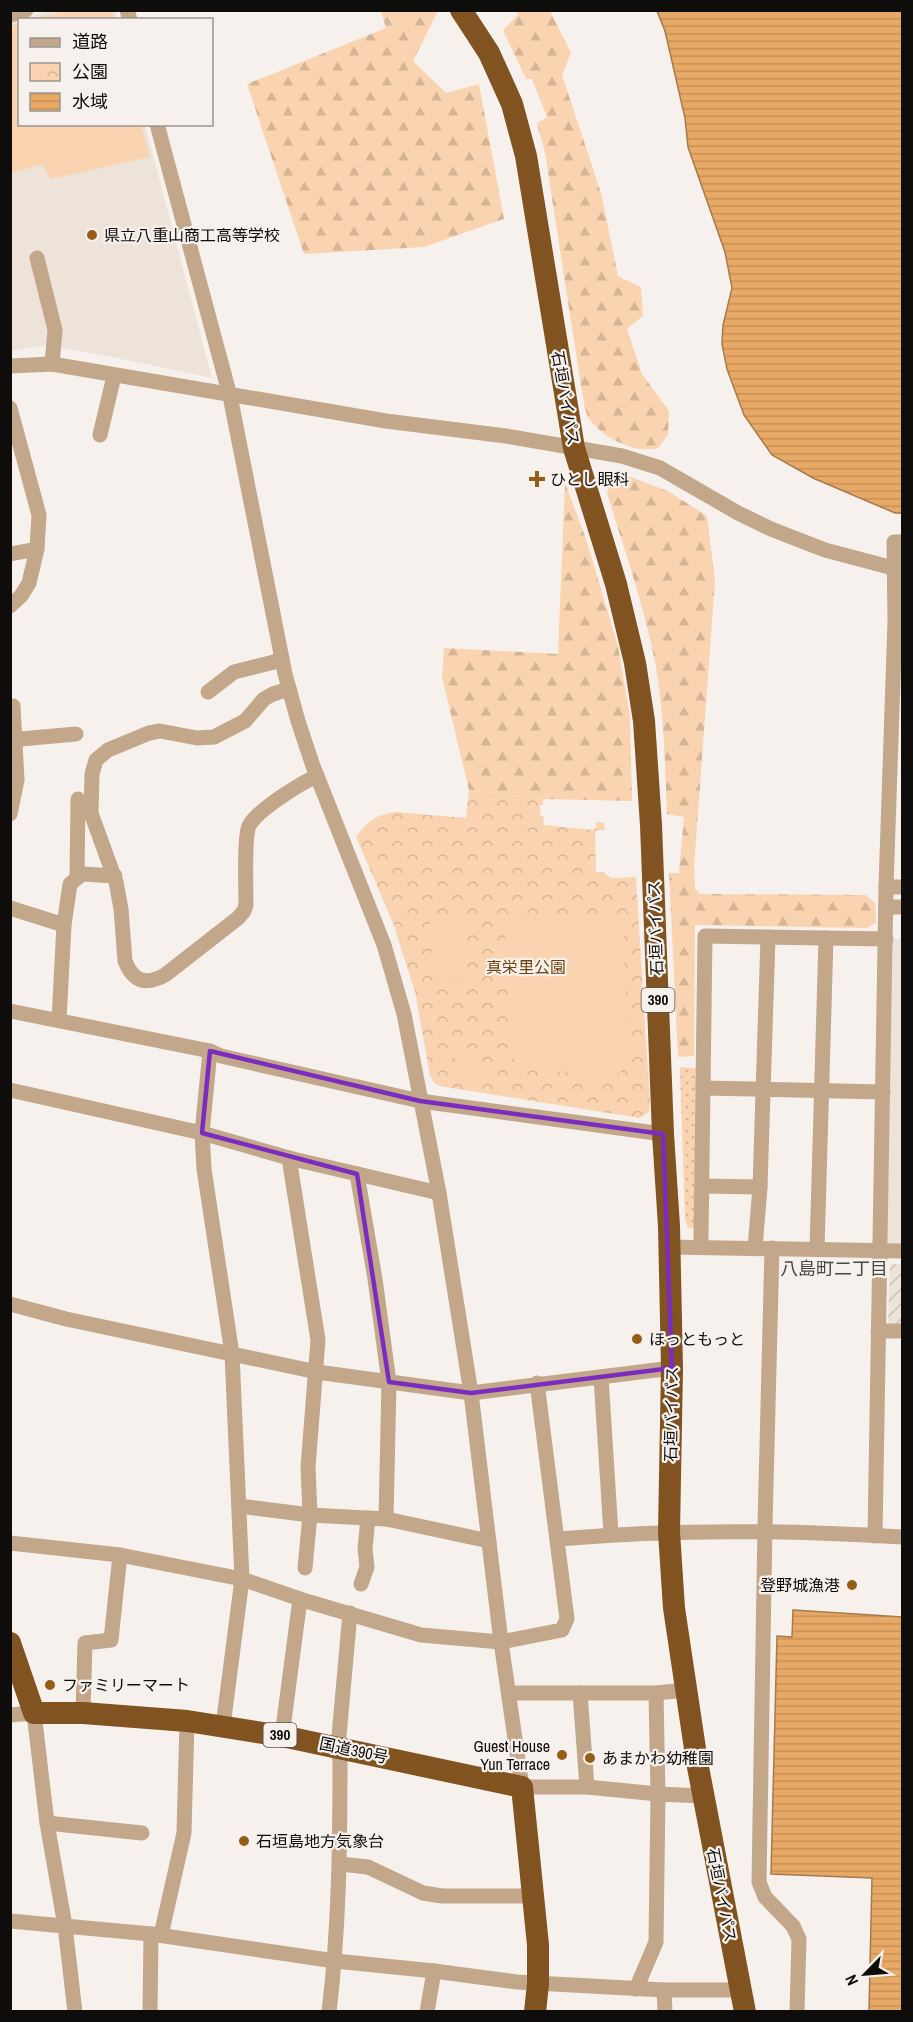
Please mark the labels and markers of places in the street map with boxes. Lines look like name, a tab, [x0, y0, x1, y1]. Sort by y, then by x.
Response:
place label: 県立八重山商工高等学校	[104, 224, 280, 246]
marker: 県立八重山商工高等学校	[85, 228, 99, 242]
place label: ひとし眼科	[550, 468, 630, 490]
marker: ひとし眼科	[528, 470, 546, 488]
place label: ほっともっと	[649, 1328, 745, 1350]
marker: ほっともっと	[630, 1332, 644, 1346]
place label: 登野城漁港	[760, 1574, 840, 1596]
marker: 登野城漁港	[845, 1578, 859, 1592]
place label: ファミリーマート	[62, 1674, 190, 1696]
marker: ファミリーマート	[43, 1678, 57, 1692]
place label: Guest House Yun Terrace	[473, 1735, 550, 1775]
place label: あまかわ幼稚園	[602, 1747, 714, 1769]
marker: Guest House Yun Terrace	[555, 1748, 569, 1762]
marker: あまかわ幼稚園	[583, 1751, 597, 1765]
place label: 石垣島地方気象台	[256, 1830, 384, 1852]
marker: 石垣島地方気象台	[237, 1834, 251, 1848]

